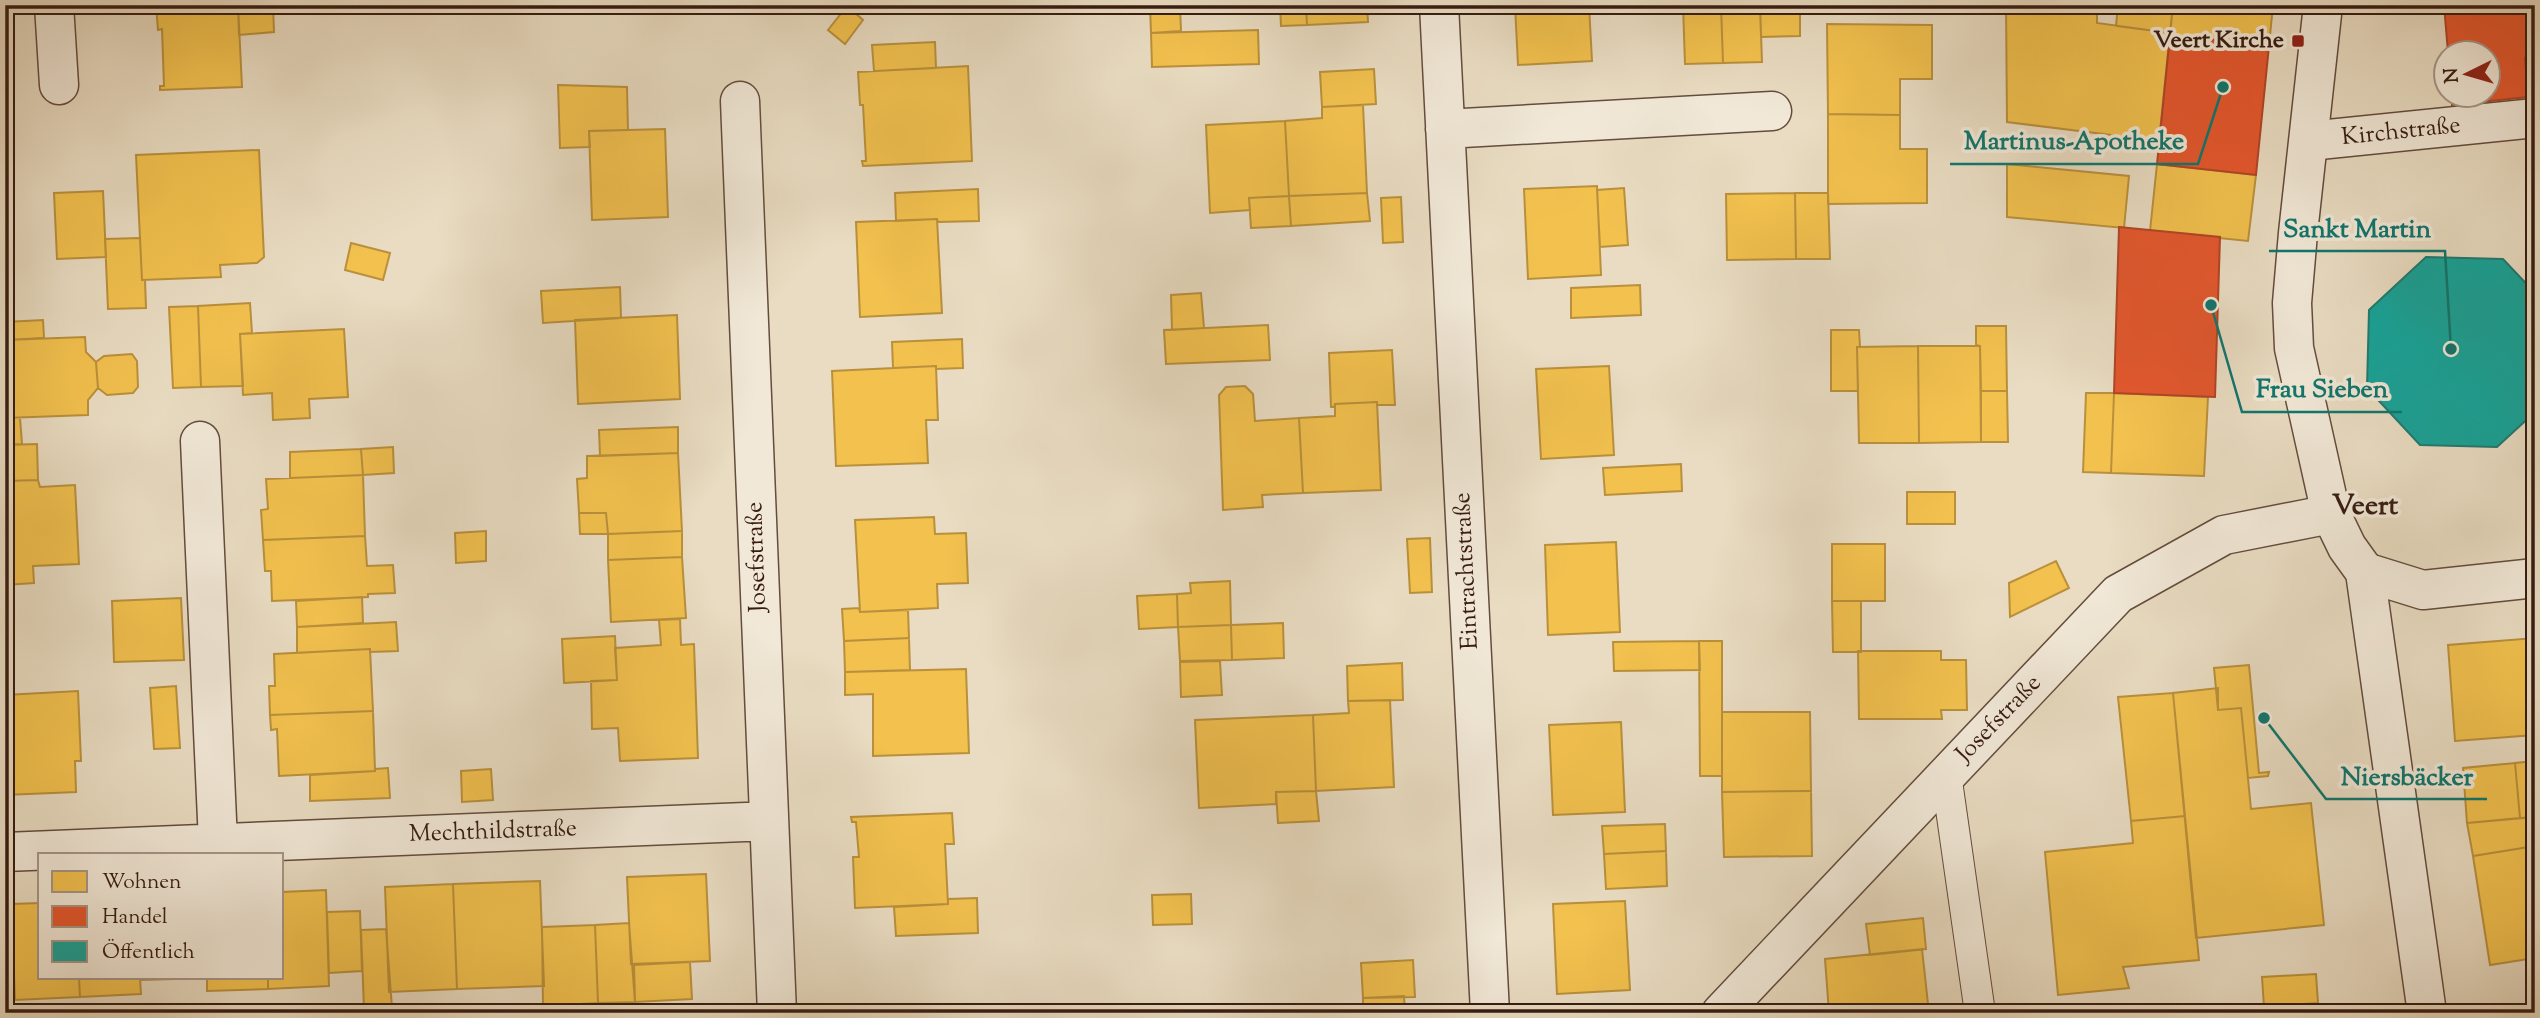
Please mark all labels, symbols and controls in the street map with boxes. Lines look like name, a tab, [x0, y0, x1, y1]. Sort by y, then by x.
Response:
place label: Veert Kirche	[2153, 24, 2284, 58]
marker: Veert Kirche	[2290, 33, 2306, 49]
north arrow	[2432, 38, 2502, 108]
text: N	[2438, 67, 2467, 84]
street label: Kirchstraße	[2340, 109, 2462, 155]
callout: Martinus-Apotheke	[1950, 117, 2198, 164]
text: Martinus-Apotheke	[1964, 124, 2184, 161]
callout: Sankt Martin	[2269, 204, 2445, 251]
text: Sankt Martin	[2283, 212, 2432, 249]
callout: Frau Sieben	[2242, 365, 2402, 412]
text: Frau Sieben	[2256, 372, 2389, 409]
district label: Veert	[2332, 487, 2398, 527]
street label: Eintrachtstraße	[1446, 491, 1488, 651]
street label: Josefstraße	[738, 501, 776, 615]
street label: Josefstraße	[1947, 667, 2050, 772]
callout: Niersbäcker	[2326, 752, 2487, 799]
text: Niersbäcker	[2341, 760, 2474, 797]
street label: Mechthildstraße	[408, 812, 578, 852]
legend	[38, 853, 284, 979]
text: Wohnen	[102, 868, 181, 898]
text: Handel	[102, 903, 168, 933]
text: Öffentlich	[102, 938, 195, 968]

